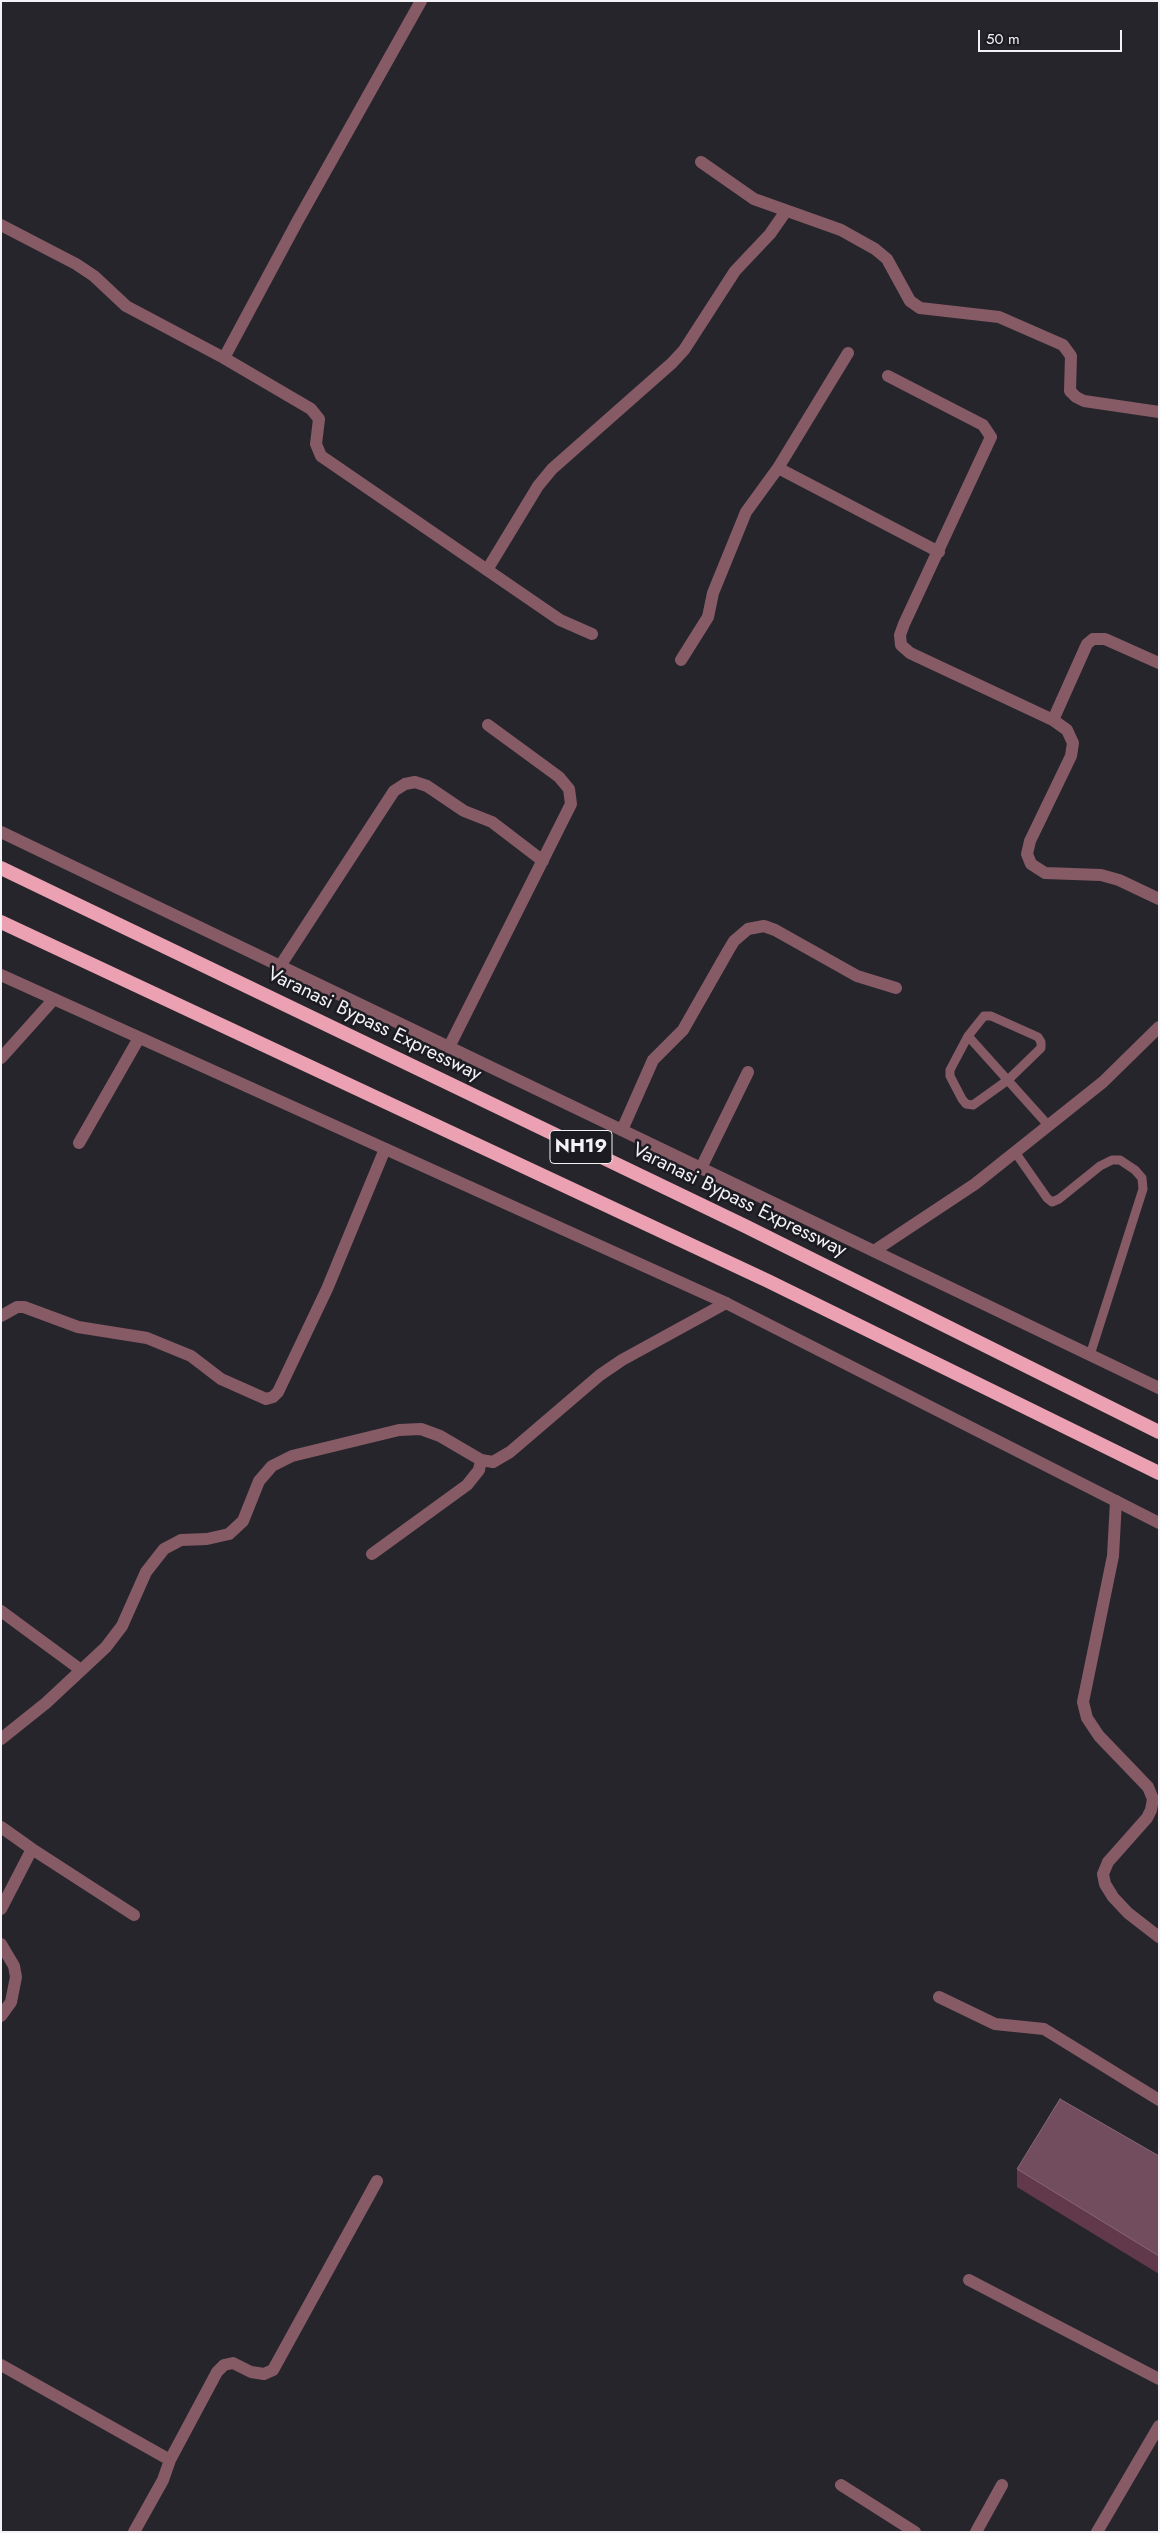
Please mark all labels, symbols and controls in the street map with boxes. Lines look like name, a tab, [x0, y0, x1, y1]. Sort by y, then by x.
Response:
scale bar	[980, 20, 1124, 52]
text: 50 m	[986, 28, 1020, 50]
street label: Varanasi Bypass Expressway	[263, 963, 485, 1087]
road number: NH19	[550, 1130, 612, 1164]
street label: Varanasi Bypass Expressway	[628, 1139, 850, 1263]

